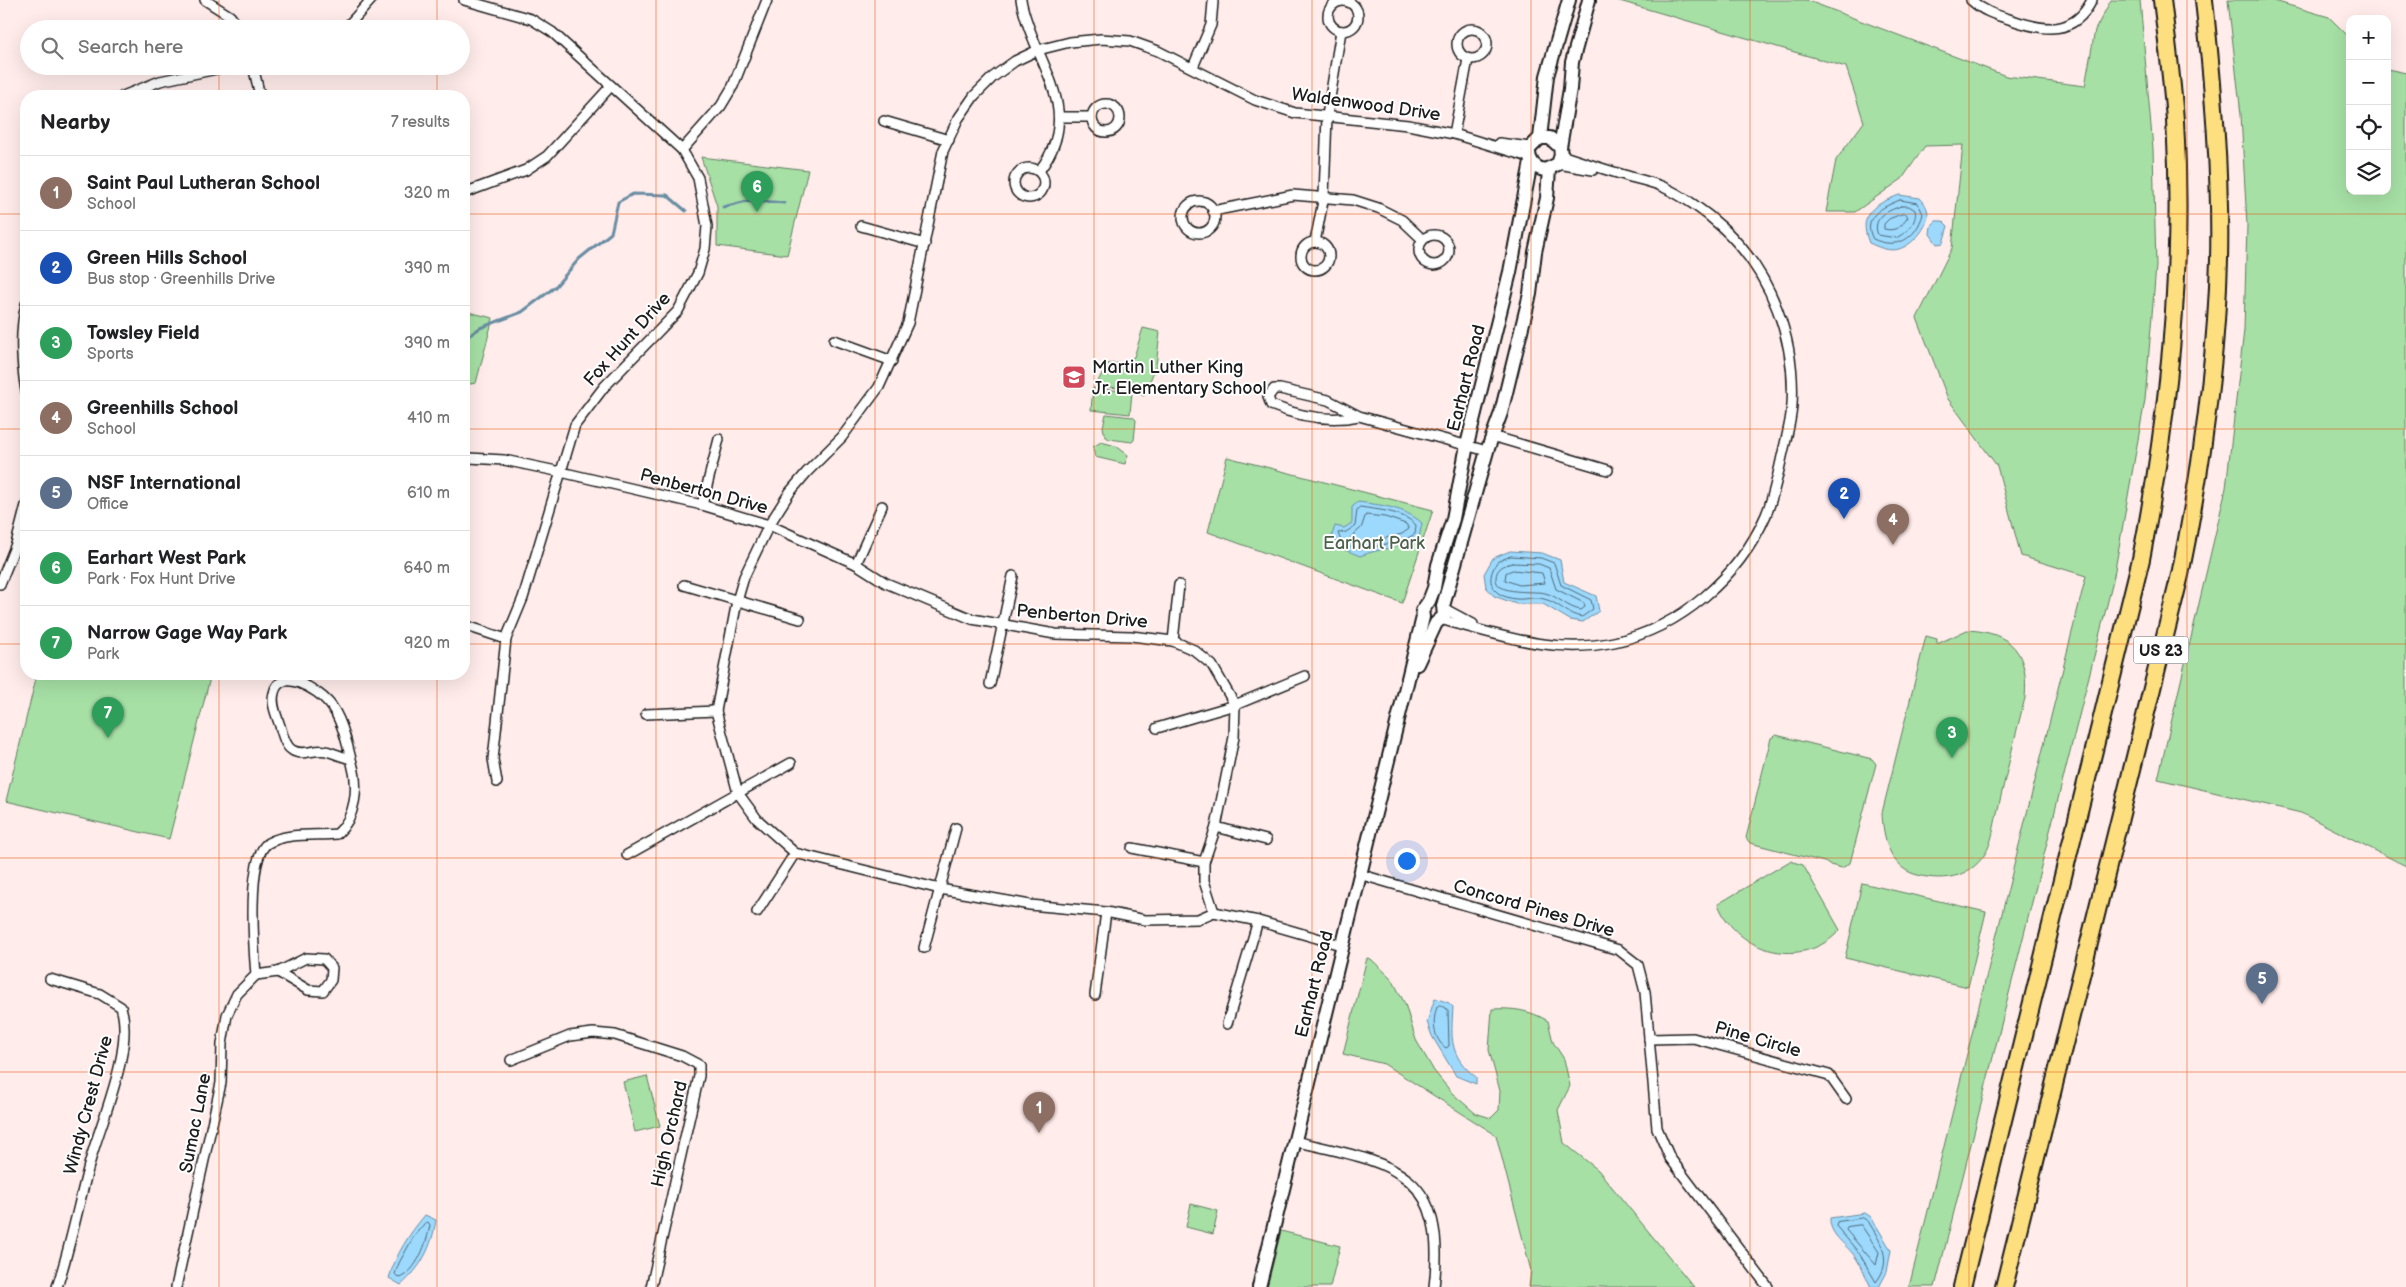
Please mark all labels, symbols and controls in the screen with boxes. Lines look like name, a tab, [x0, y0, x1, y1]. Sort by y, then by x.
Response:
map controls	[2346, 15, 2391, 195]
button: +	[2346, 15, 2391, 60]
search box	[20, 20, 470, 75]
icon: search	[38, 34, 66, 62]
text: Search here	[78, 36, 183, 59]
button: −	[2346, 60, 2391, 105]
street label: Waldenwood Drive	[1290, 84, 1442, 125]
button: locate	[2346, 105, 2391, 150]
text: Nearby	[40, 110, 110, 135]
text: 7 results	[391, 113, 450, 132]
button: layers	[2346, 150, 2391, 195]
pin: 6	[741, 171, 773, 212]
text: Saint Paul Lutheran School	[87, 172, 320, 195]
text: 1	[53, 184, 59, 203]
text: 320 m	[404, 184, 450, 203]
text: School	[87, 195, 136, 214]
text: Green Hills School	[87, 247, 247, 270]
text: 2	[51, 259, 61, 278]
text: 390 m	[404, 259, 450, 278]
text: Bus stop · Greenhills Drive	[87, 270, 275, 289]
street label: Fox Hunt Drive	[580, 288, 675, 391]
text: Towsley Field	[87, 322, 200, 345]
street label: Earhart Road	[1443, 323, 1490, 434]
text: 3	[51, 334, 61, 353]
text: 390 m	[404, 334, 450, 353]
text: Sports	[87, 345, 134, 364]
place label: Martin Luther King Jr. Elementary School	[1092, 357, 1267, 399]
school or university icon: Martin Luther King Jr. Elementary School	[1061, 364, 1087, 390]
text: Greenhills School	[87, 397, 238, 420]
text: 4	[51, 409, 61, 428]
text: 410 m	[407, 409, 450, 428]
text: School	[87, 420, 136, 439]
street label: Penberton Drive	[638, 464, 770, 519]
text: NSF International	[87, 472, 241, 495]
pin: 2	[1828, 478, 1860, 519]
text: 5	[51, 484, 61, 503]
text: 610 m	[407, 484, 450, 503]
text: Office	[87, 495, 129, 514]
pin: 4	[1877, 504, 1909, 545]
park label: Earhart Park	[1323, 533, 1425, 554]
text: Earhart West Park	[87, 547, 246, 570]
text: 6	[51, 559, 61, 578]
text: 640 m	[404, 559, 450, 578]
text: Park · Fox Hunt Drive	[87, 570, 235, 589]
street label: Penberton Drive	[1015, 600, 1149, 633]
text: Narrow Gage Way Park	[87, 622, 287, 645]
text: 7	[52, 634, 60, 653]
text: 920 m	[404, 634, 450, 653]
road number: US 23	[2134, 636, 2188, 664]
text: Park	[87, 645, 119, 664]
pin: 7	[92, 697, 124, 738]
pin: 3	[1936, 717, 1968, 758]
your location	[1394, 848, 1420, 874]
street label: Concord Pines Drive	[1451, 875, 1617, 942]
street label: Earhart Road	[1291, 929, 1338, 1040]
pin: 5	[2246, 963, 2278, 1004]
street label: Pine Circle	[1712, 1017, 1804, 1062]
street label: Windy Crest Drive	[60, 1033, 117, 1177]
street label: Sumac Lane	[176, 1071, 216, 1175]
street label: High Orchard	[647, 1079, 692, 1189]
pin: 1	[1023, 1092, 1055, 1133]

